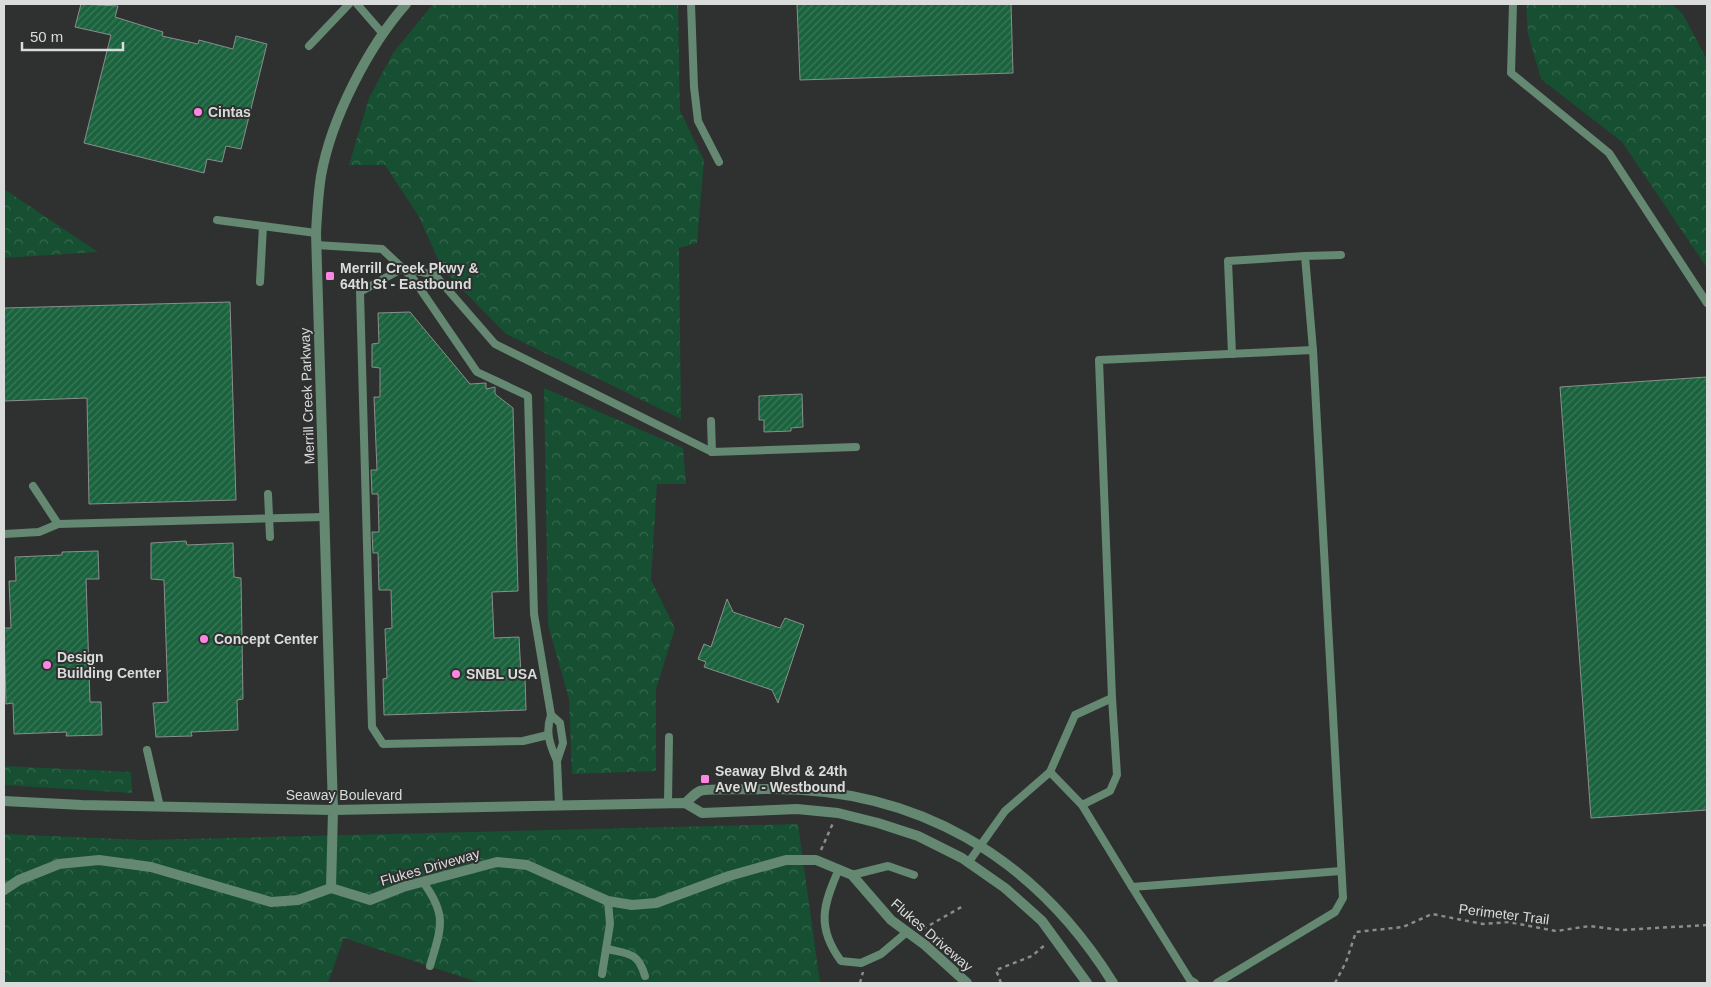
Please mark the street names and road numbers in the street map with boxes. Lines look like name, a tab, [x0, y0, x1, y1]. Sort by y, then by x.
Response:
street label: Merrill Creek Parkway	[297, 327, 317, 465]
street label: Seaway Boulevard	[286, 787, 402, 803]
street label: Flukes Driveway	[378, 845, 482, 889]
street label: Flukes Driveway	[888, 895, 976, 975]
street label: Perimeter Trail	[1458, 901, 1550, 927]

